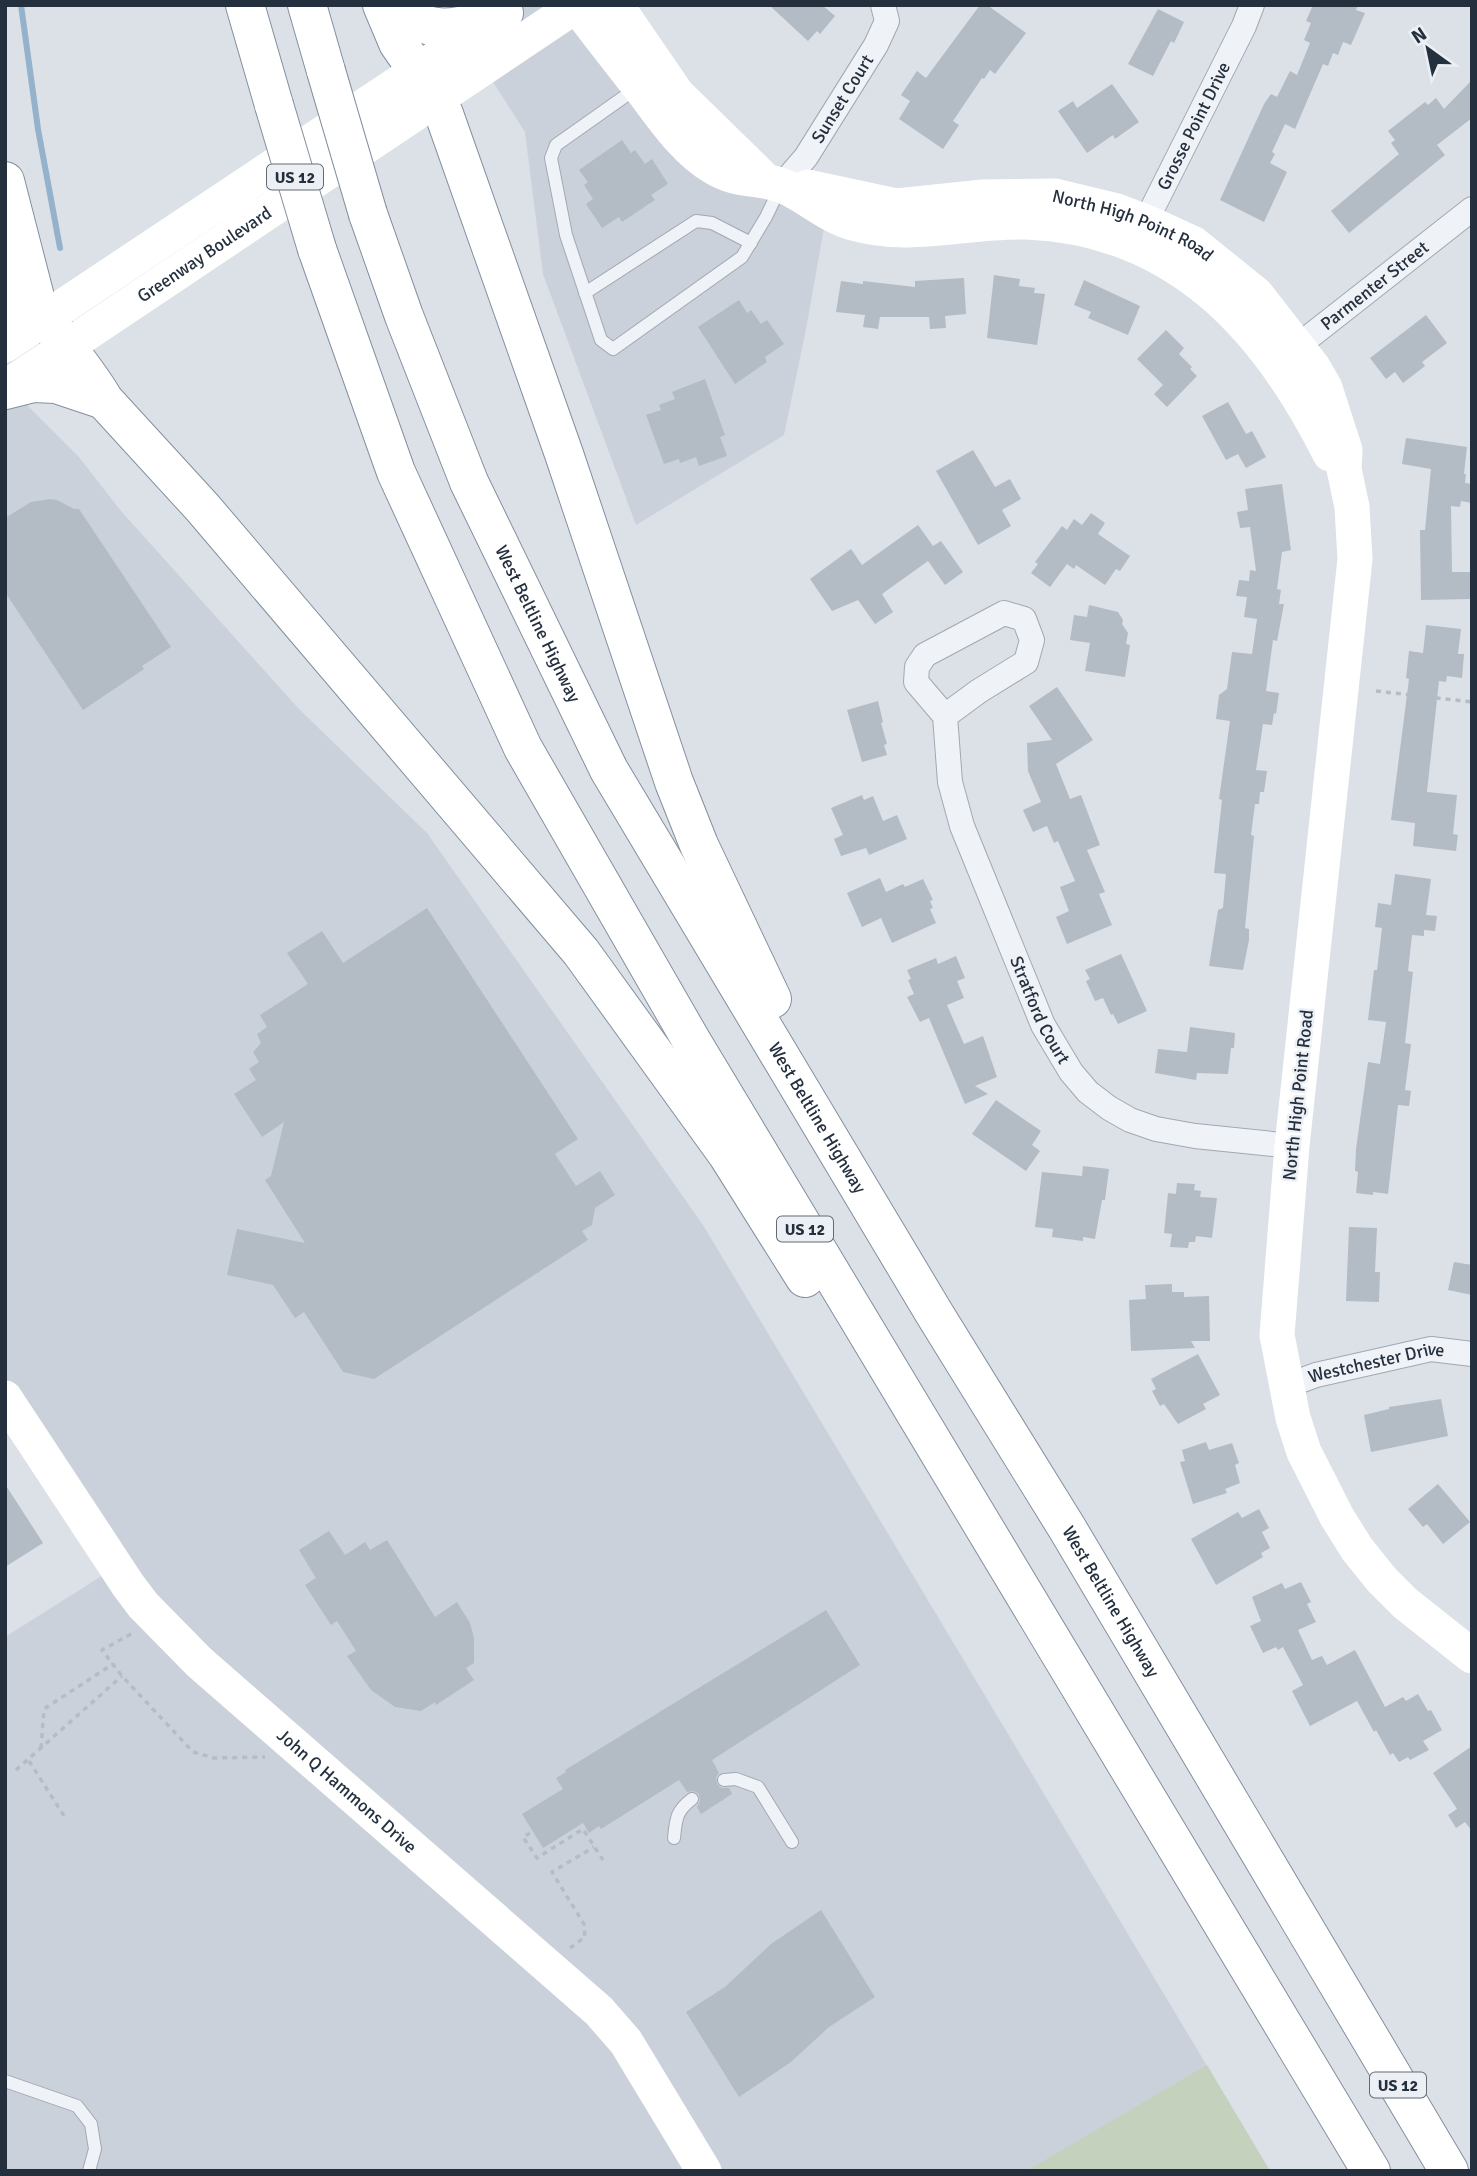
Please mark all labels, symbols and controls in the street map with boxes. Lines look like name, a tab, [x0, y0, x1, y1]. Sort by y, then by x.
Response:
north arrow	[1393, 14, 1463, 84]
text: N	[1407, 22, 1431, 49]
street label: Sunset Court	[807, 50, 878, 147]
street label: Grosse Point Drive	[1152, 58, 1235, 194]
road number: US 12	[267, 164, 323, 190]
street label: North High Point Road	[1050, 185, 1218, 266]
street label: Greenway Boulevard	[133, 202, 276, 307]
street label: Parmenter Street	[1316, 236, 1433, 335]
street label: West Beltline Highway	[490, 541, 586, 706]
street label: Stratford Court	[1005, 953, 1075, 1068]
street label: North High Point Road	[1278, 1009, 1318, 1181]
street label: West Beltline Highway	[764, 1038, 871, 1198]
road number: US 12	[777, 1217, 833, 1242]
street label: Westchester Drive	[1305, 1338, 1446, 1388]
street label: West Beltline Highway	[1057, 1522, 1164, 1682]
street label: John Q Hammons Drive	[273, 1724, 421, 1858]
road number: US 12	[1370, 2072, 1426, 2098]

